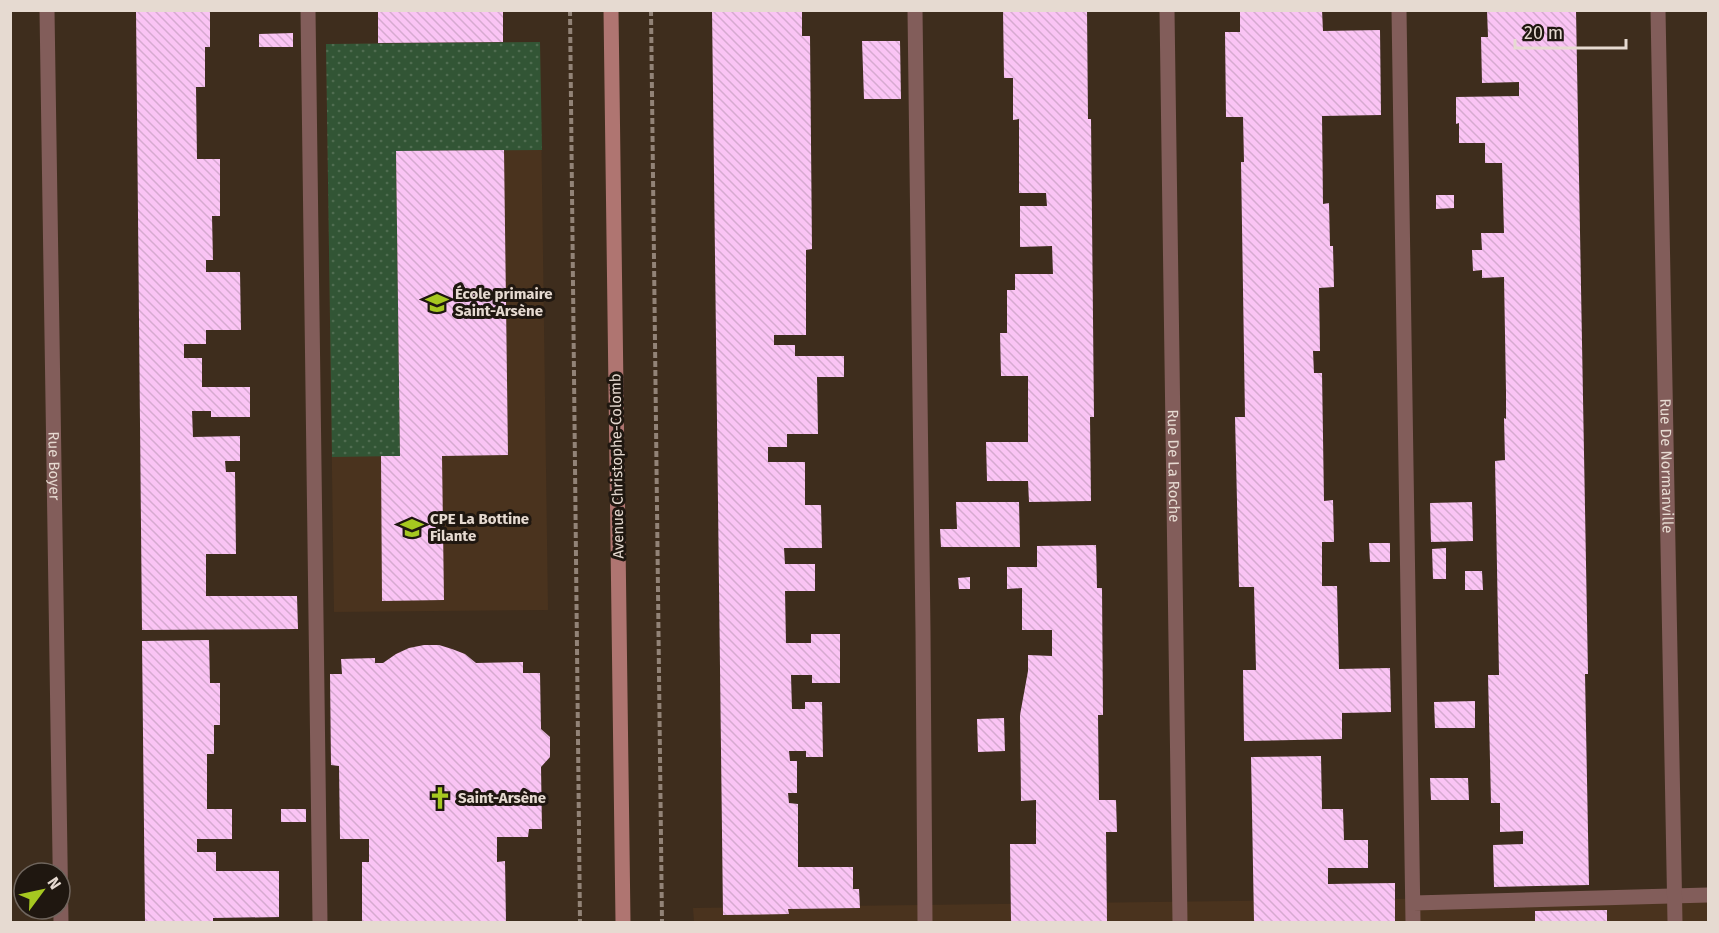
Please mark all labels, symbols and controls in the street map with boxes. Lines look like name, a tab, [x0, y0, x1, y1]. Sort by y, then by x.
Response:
scale bar	[1515, 12, 1626, 50]
text: 20 m	[1524, 22, 1563, 44]
place label: École primaire Saint-Arsène	[455, 285, 553, 320]
school or university icon: École primaire Saint-Arsène	[424, 290, 450, 316]
street label: Avenue Christophe-Colomb	[606, 373, 628, 559]
street label: Rue De Normanville	[1656, 398, 1677, 534]
street label: Rue De La Roche	[1164, 409, 1183, 523]
street label: Rue Boyer	[44, 431, 64, 501]
place label: CPE La Bottine Filante	[430, 510, 529, 545]
school or university icon: CPE La Bottine Filante	[399, 515, 425, 541]
church icon: Saint-Arsène	[427, 785, 453, 811]
place label: Saint-Arsène	[458, 789, 546, 807]
north arrow	[12, 861, 72, 921]
text: N	[43, 873, 65, 893]

